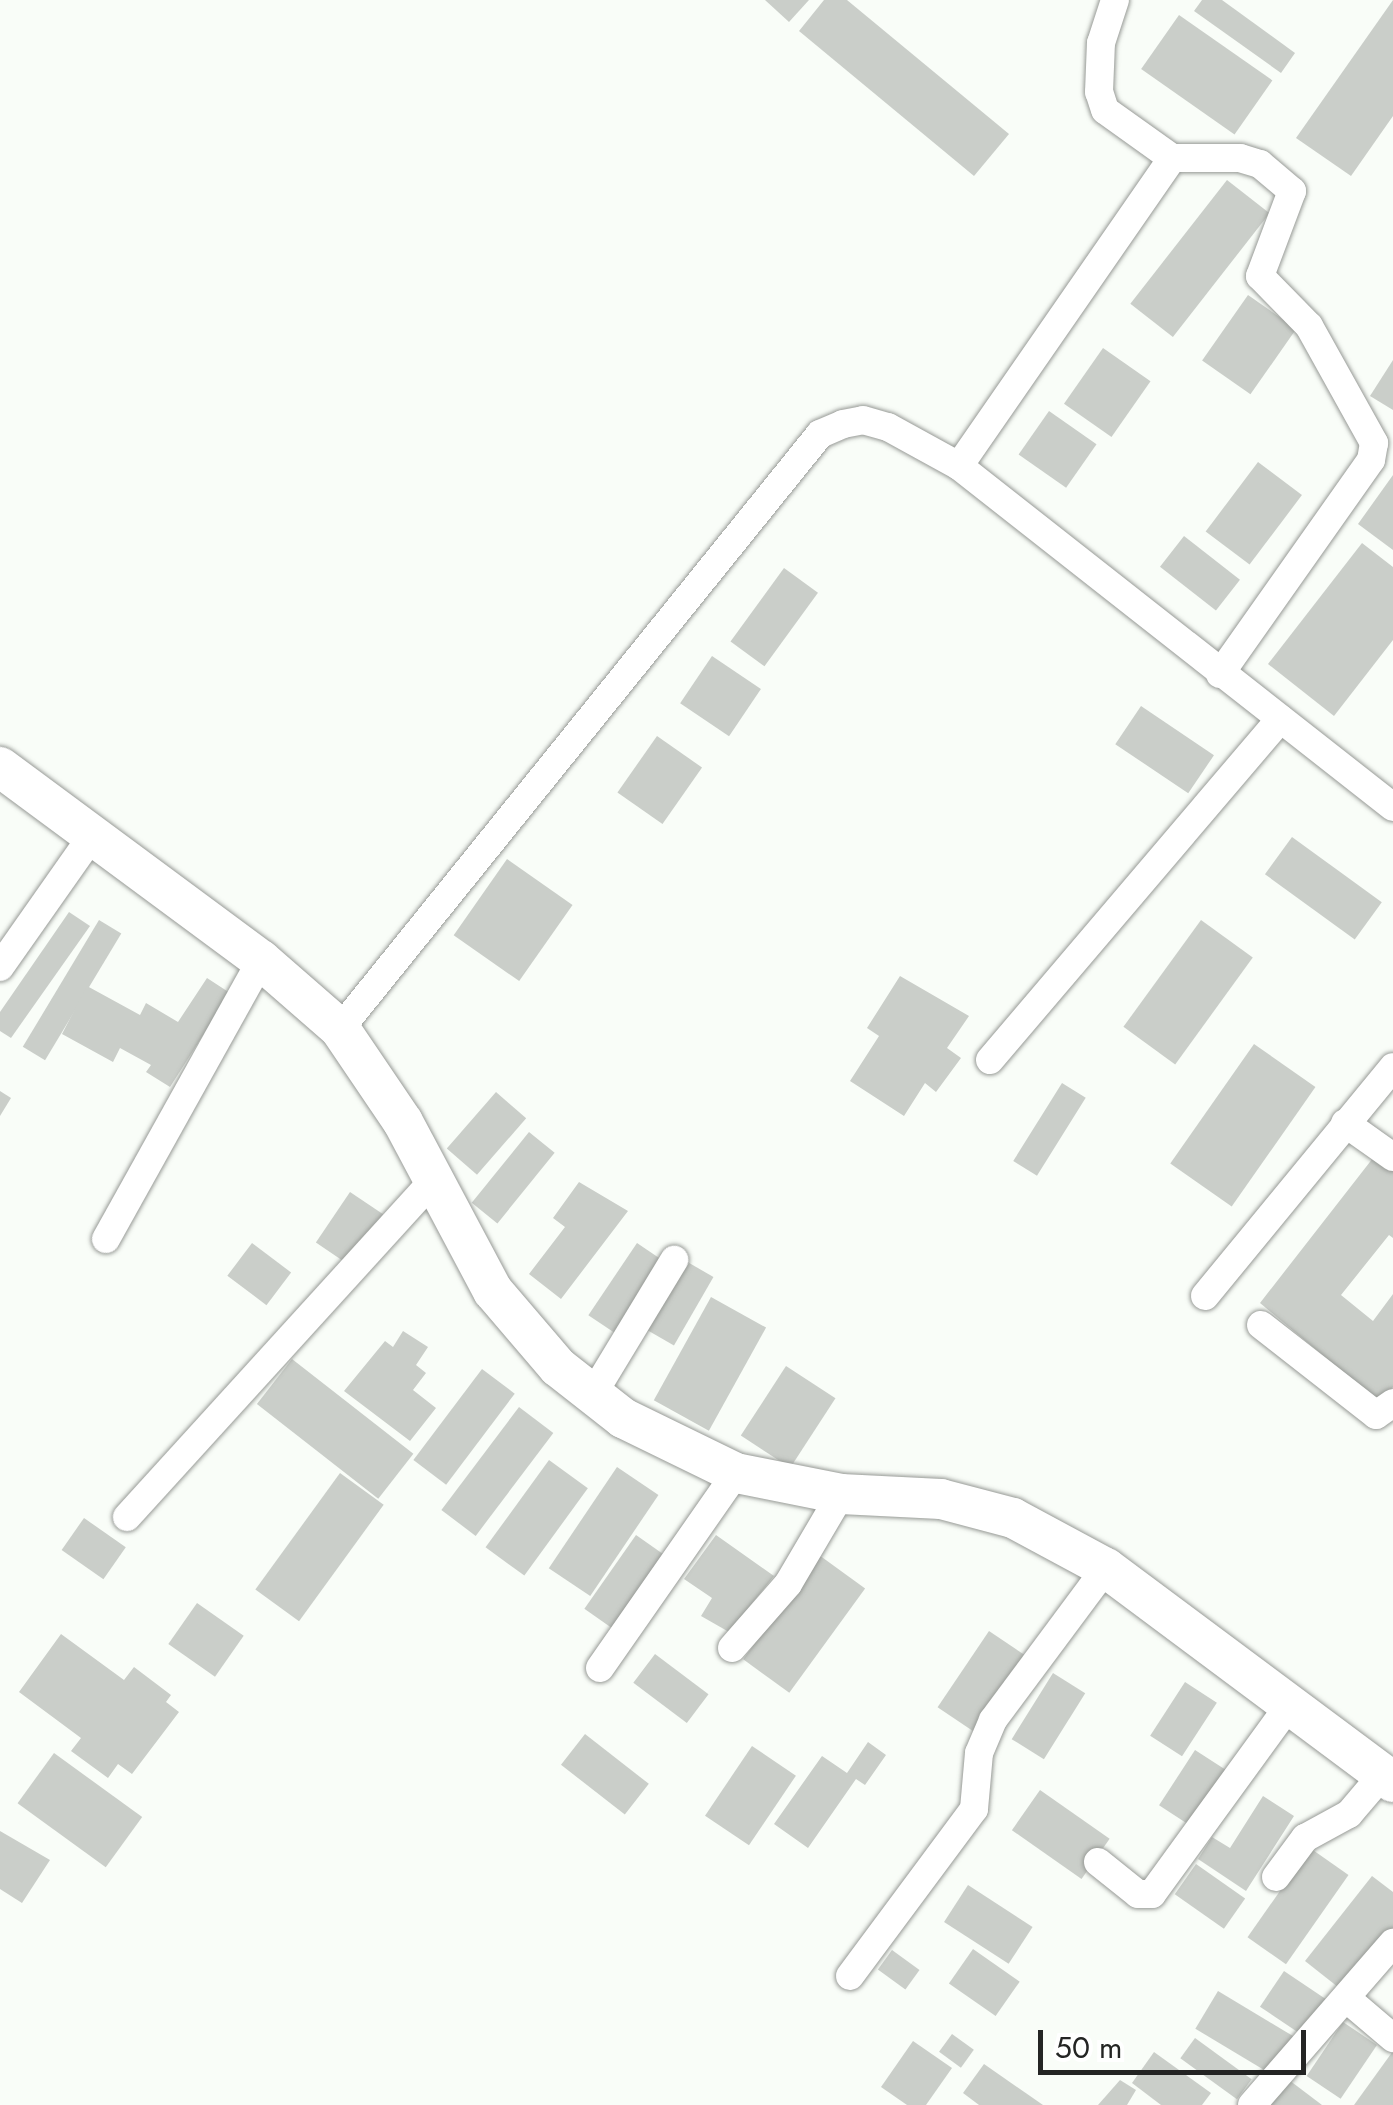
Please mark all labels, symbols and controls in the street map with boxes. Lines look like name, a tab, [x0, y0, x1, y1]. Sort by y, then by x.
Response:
scale bar	[1043, 2010, 1310, 2072]
text: 50 m	[1055, 2026, 1122, 2069]

